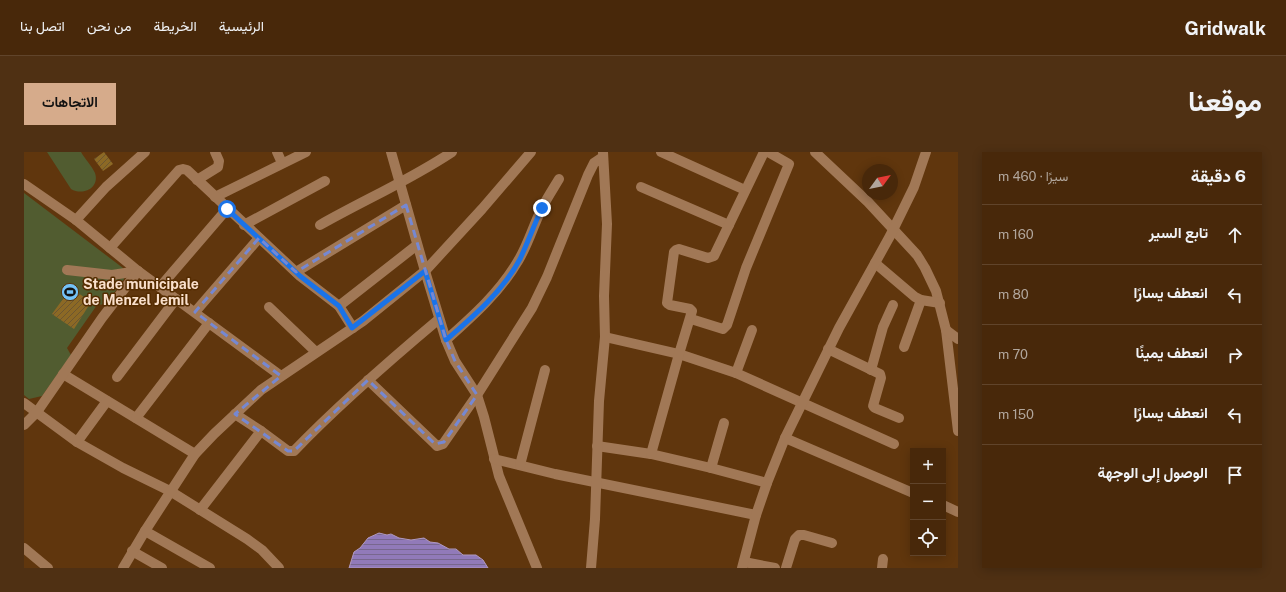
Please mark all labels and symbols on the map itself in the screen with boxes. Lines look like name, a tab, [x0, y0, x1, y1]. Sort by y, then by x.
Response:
north arrow	[862, 164, 898, 200]
route end	[533, 199, 551, 217]
route start	[218, 200, 236, 218]
place label: Stade municipale de Menzel Jemil	[83, 276, 199, 308]
sports icon: Stade municipale de Menzel Jemil	[60, 282, 80, 302]

